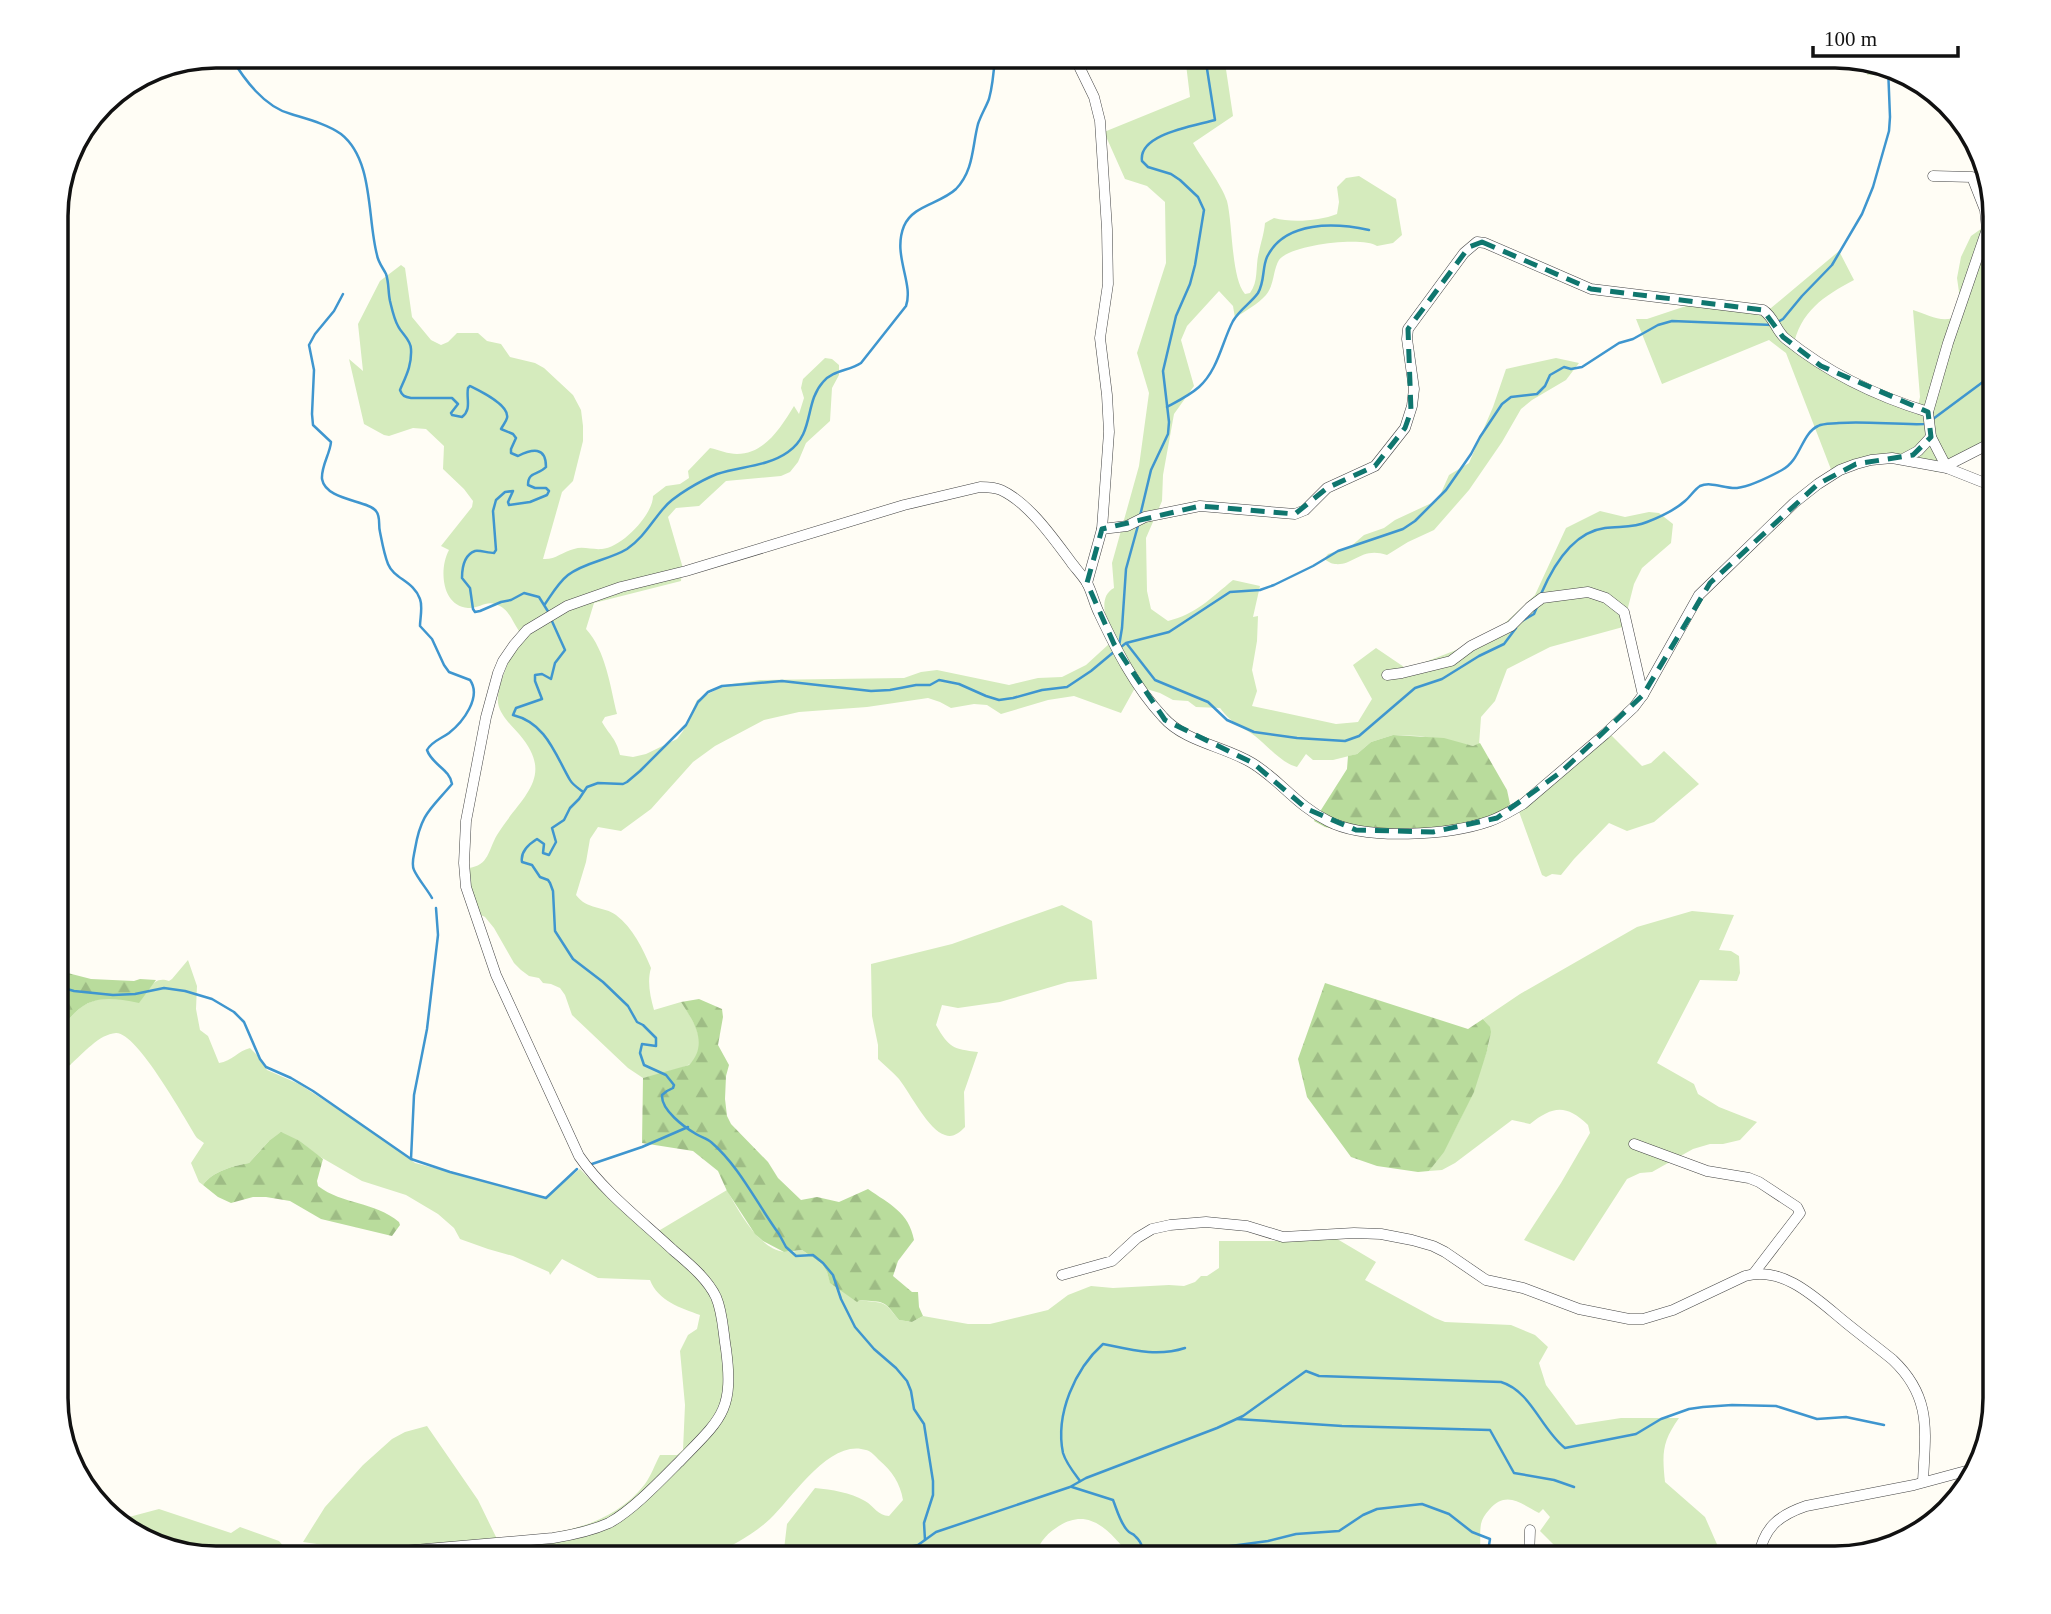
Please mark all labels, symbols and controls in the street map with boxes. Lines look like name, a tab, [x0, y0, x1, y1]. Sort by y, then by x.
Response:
scale bar	[1813, 14, 1958, 58]
text: 100 m	[1824, 27, 1877, 51]

